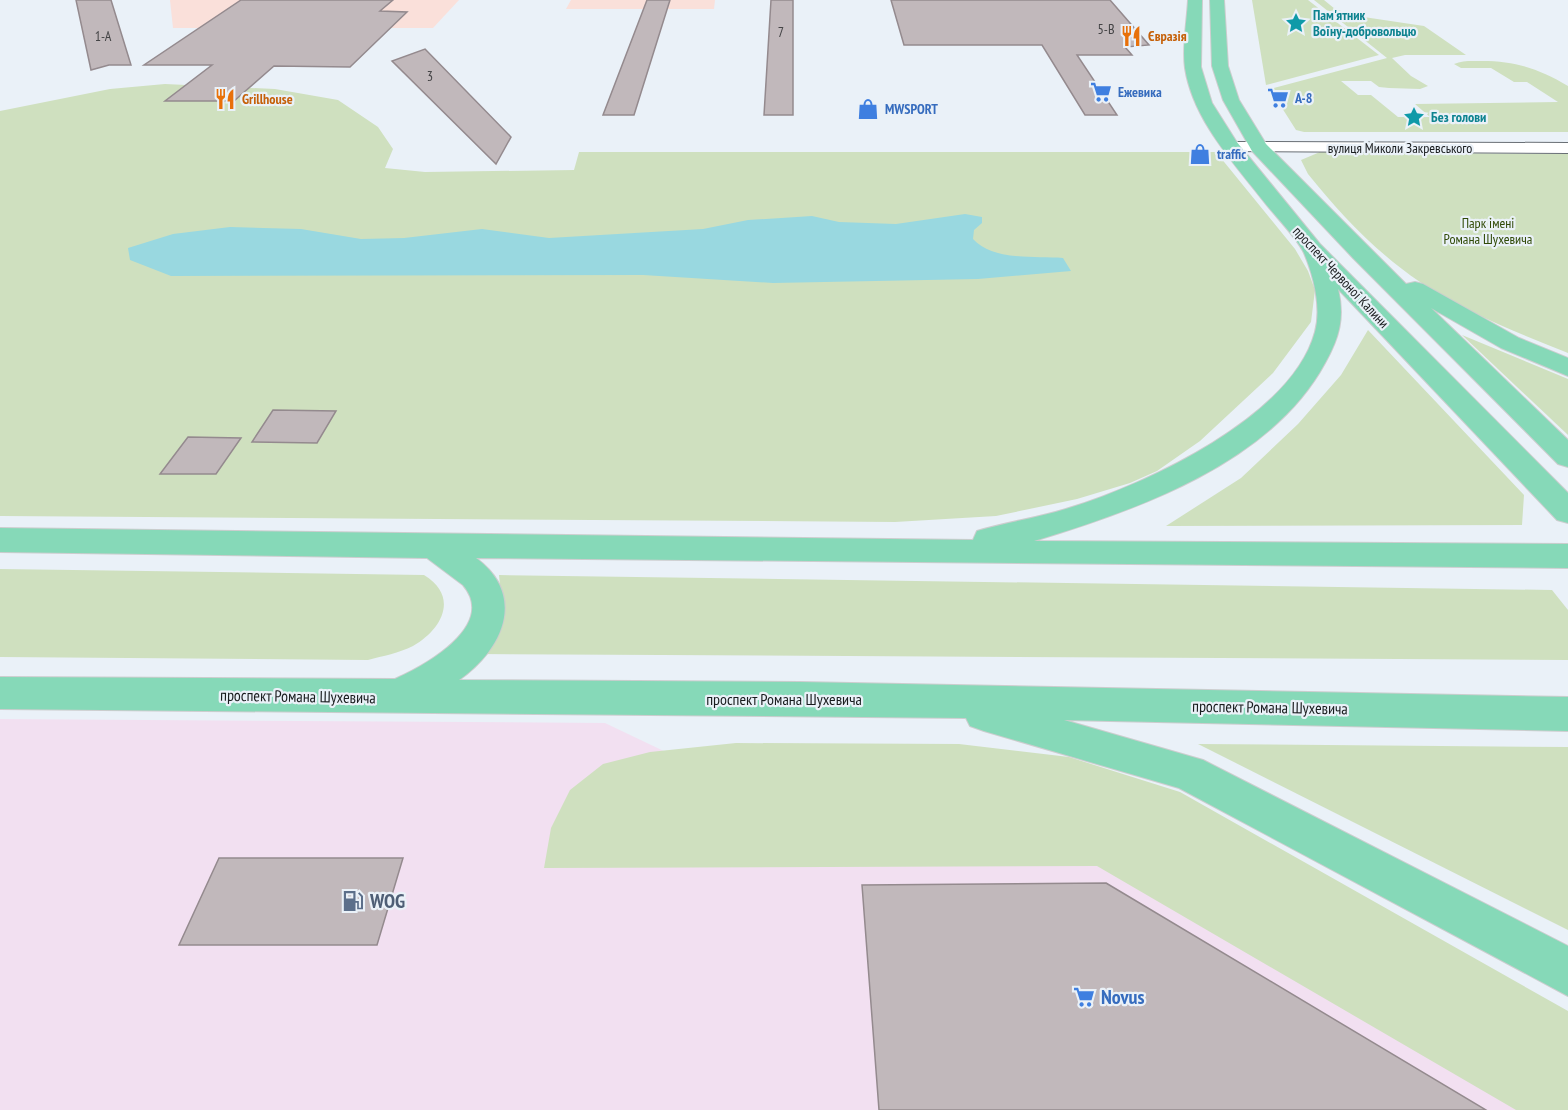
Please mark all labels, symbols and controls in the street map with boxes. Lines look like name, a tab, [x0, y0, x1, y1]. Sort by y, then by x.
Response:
place label: Пам'ятник Воїну-добровольцю	[1313, 6, 1417, 40]
place icon: Пам'ятник Воїну-добровольцю	[1284, 11, 1308, 35]
house number: 5-В	[1098, 20, 1114, 38]
house number: 7	[778, 23, 784, 41]
restaurant icon: Євразія	[1119, 24, 1143, 48]
house number: 1-А	[95, 27, 112, 45]
place label: Євразія	[1148, 27, 1187, 45]
house number: 3	[427, 67, 433, 85]
supermarket icon: Ежевика	[1089, 80, 1113, 104]
place label: Ежевика	[1118, 83, 1162, 101]
supermarket icon: А-8	[1266, 86, 1290, 110]
restaurant icon: Grillhouse	[213, 87, 237, 111]
place label: А-8	[1294, 89, 1312, 107]
place label: Grillhouse	[242, 90, 293, 108]
shop icon: MWSPORT	[856, 97, 880, 121]
place label: MWSPORT	[885, 100, 938, 118]
place icon: Без голови	[1402, 105, 1426, 129]
place label: Без голови	[1431, 108, 1486, 126]
street label: вулиця Миколи Закревського	[1328, 139, 1472, 157]
shop icon: traffic	[1188, 142, 1212, 166]
place label: traffic	[1217, 145, 1246, 163]
park label: Парк імені Романа Шухевича	[1444, 214, 1532, 248]
street label: проспект Червоної Калини	[1289, 222, 1393, 332]
street label: проспект Романа Шухевича	[220, 685, 376, 707]
street label: проспект Романа Шухевича	[706, 689, 862, 709]
street label: проспект Романа Шухевича	[1192, 696, 1348, 718]
place label: WOG	[369, 888, 405, 914]
fuel station icon: WOG	[341, 889, 365, 913]
place label: Novus	[1101, 984, 1144, 1010]
supermarket icon: Novus	[1072, 985, 1096, 1009]

